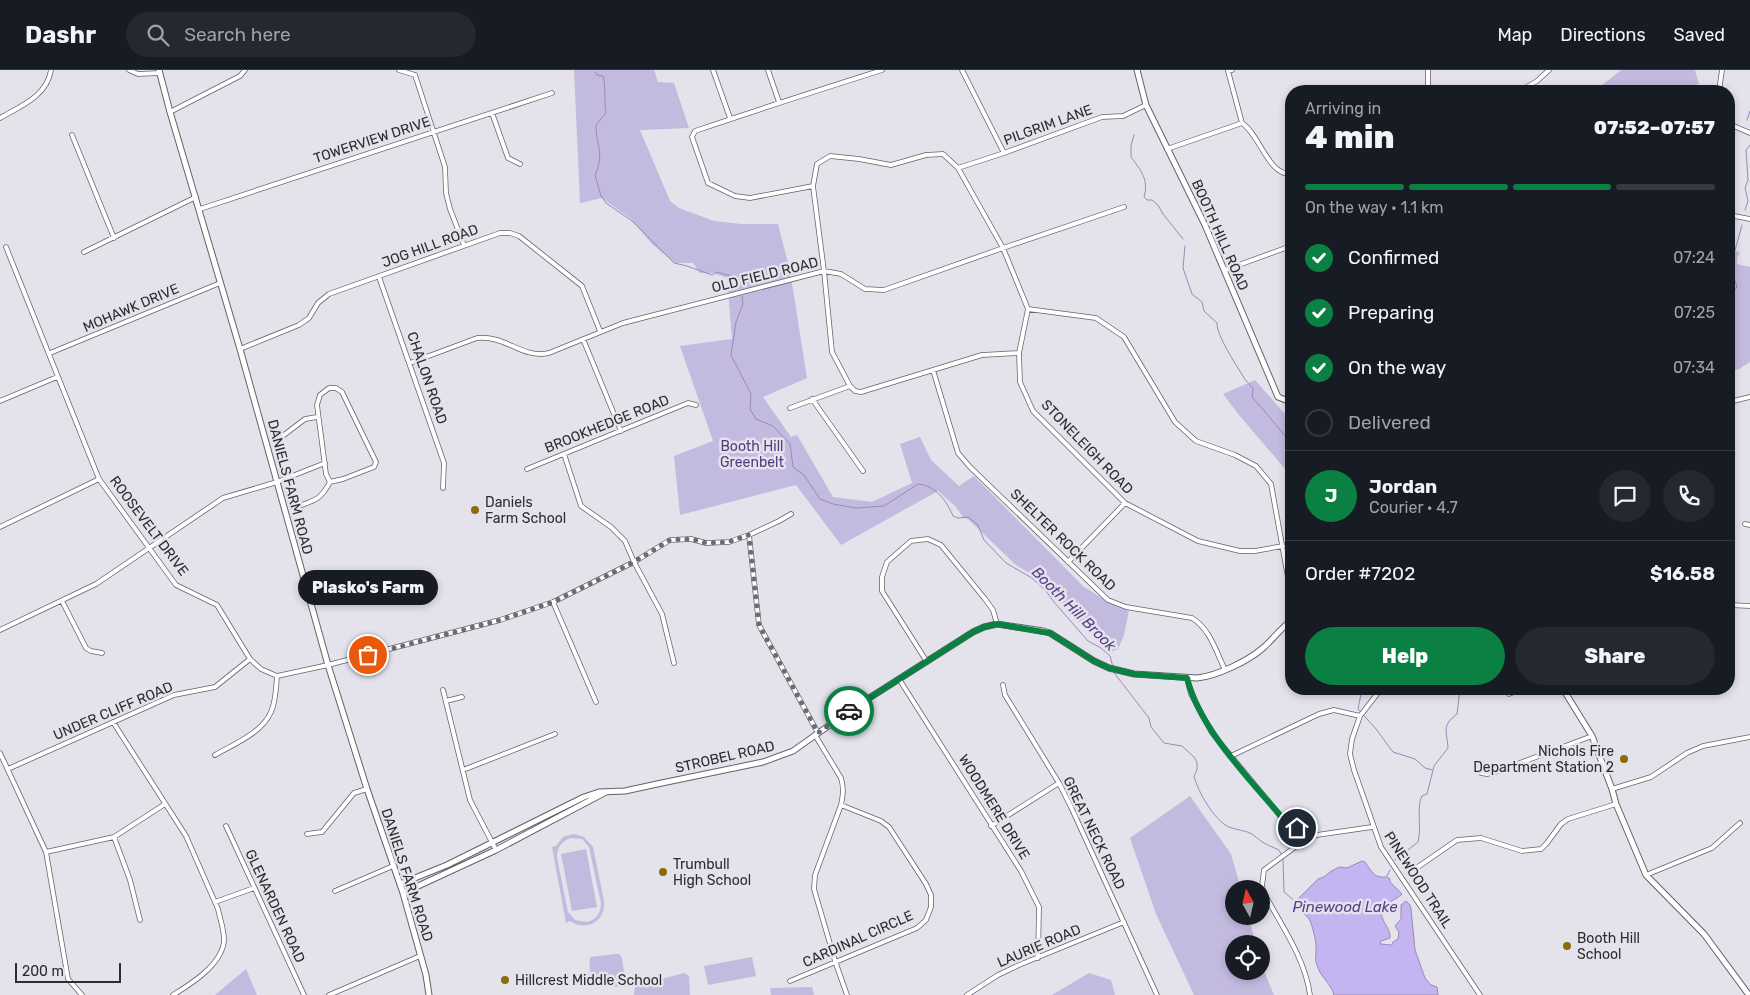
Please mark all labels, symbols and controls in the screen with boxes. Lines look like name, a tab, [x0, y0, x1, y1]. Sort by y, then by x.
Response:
search box	[126, 12, 476, 57]
text: Dashr	[25, 21, 96, 49]
icon: search	[144, 21, 172, 49]
text: Search here	[184, 23, 291, 46]
text: Map	[1497, 24, 1532, 46]
text: Directions	[1560, 24, 1646, 46]
text: Saved	[1674, 24, 1725, 46]
text: Arriving in	[1305, 99, 1381, 118]
street label: PILGRIM LANE	[1001, 101, 1095, 149]
street label: TOWERVIEW DRIVE	[311, 113, 433, 167]
text: 07:52–07:57	[1594, 116, 1715, 139]
text: 4 min	[1305, 118, 1395, 156]
street label: BOOTH HILL ROAD	[1188, 177, 1252, 293]
text: On the way · 1.1 km	[1305, 198, 1443, 217]
street label: JOG HILL ROAD	[379, 221, 481, 271]
icon: check	[1305, 244, 1333, 272]
text: Confirmed	[1348, 246, 1439, 269]
text: 07:24	[1673, 248, 1715, 267]
street label: OLD FIELD ROAD	[710, 254, 820, 296]
street label: MOHAWK DRIVE	[80, 280, 182, 336]
icon: check	[1305, 299, 1333, 327]
text: Preparing	[1348, 301, 1434, 324]
text: 07:25	[1674, 303, 1715, 322]
street label: CHALON ROAD	[403, 330, 451, 426]
icon: check	[1305, 354, 1333, 382]
text: On the way	[1348, 356, 1446, 379]
text: 07:34	[1673, 358, 1715, 377]
street label: BROOKHEDGE ROAD	[542, 391, 672, 457]
street label: STONELEIGH ROAD	[1038, 396, 1136, 498]
text: Delivered	[1348, 411, 1431, 434]
street label: DANIELS FARM ROAD	[264, 418, 316, 556]
park label: Booth Hill Greenbelt	[720, 438, 784, 471]
button: chat	[1599, 470, 1651, 522]
button: phone	[1663, 470, 1715, 522]
street label: ROOSEVELT DRIVE	[106, 473, 192, 579]
text: Jordan	[1369, 475, 1437, 498]
text: J	[1325, 484, 1337, 507]
street label: SHELTER ROCK ROAD	[1007, 485, 1119, 595]
place label: Daniels Farm School	[485, 494, 566, 527]
text: Courier · 4.7	[1369, 498, 1458, 517]
marker: Daniels Farm School	[469, 504, 481, 516]
text: Order #7202	[1305, 562, 1415, 585]
text: $16.58	[1650, 562, 1715, 585]
water label: Booth Hill Brook	[1028, 563, 1120, 655]
callout: Plasko's Farm	[298, 570, 438, 605]
text: Plasko's Farm	[312, 578, 424, 597]
button: Help	[1305, 627, 1505, 685]
button: Share	[1515, 627, 1715, 685]
pin	[347, 634, 389, 676]
icon: bag	[354, 641, 382, 669]
street label: UNDER CLIFF ROAD	[51, 678, 175, 744]
courier	[824, 686, 874, 736]
icon: car	[835, 697, 863, 725]
street label: STROBEL ROAD	[674, 737, 776, 777]
place label: Nichols Fire Department Station 2	[1473, 743, 1614, 776]
street label: WOODMERE DRIVE	[955, 751, 1033, 863]
marker: Nichols Fire Department Station 2	[1618, 753, 1630, 765]
street label: GREAT NECK ROAD	[1059, 774, 1129, 892]
street label: DANIELS FARM ROAD	[377, 806, 437, 944]
pin	[1276, 807, 1318, 849]
icon: home	[1283, 814, 1311, 842]
street label: PINEWOOD TRAIL	[1380, 828, 1456, 932]
street label: GLENARDEN ROAD	[241, 847, 309, 965]
place label: Trumbull High School	[673, 856, 751, 889]
marker: Trumbull High School	[657, 866, 669, 878]
north arrow	[1225, 880, 1270, 925]
map controls	[1225, 880, 1270, 980]
water label: Pinewood Lake	[1292, 898, 1398, 916]
street label: CARDINAL CIRCLE	[800, 907, 916, 971]
street label: LAURIE ROAD	[995, 921, 1083, 971]
place label: Booth Hill School	[1577, 930, 1640, 963]
button: locate	[1225, 935, 1270, 980]
marker: Booth Hill School	[1561, 940, 1573, 952]
scale bar	[15, 960, 121, 983]
text: 200 m	[22, 963, 64, 980]
place label: Hillcrest Middle School	[515, 972, 662, 989]
marker: Hillcrest Middle School	[499, 974, 511, 986]

